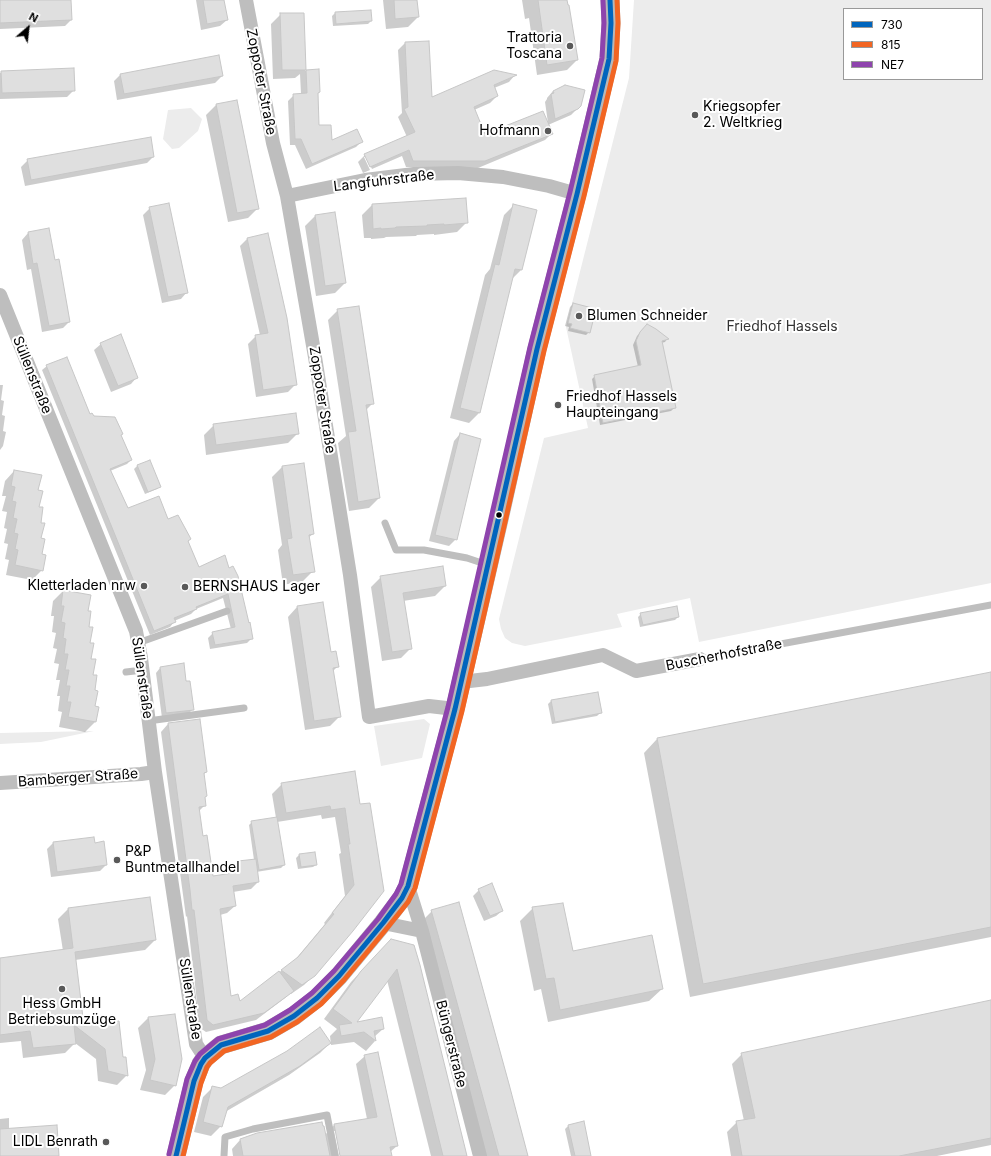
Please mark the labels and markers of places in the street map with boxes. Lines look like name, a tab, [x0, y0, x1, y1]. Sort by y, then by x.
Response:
place label: Trattoria Toscana	[506, 30, 562, 62]
marker: Trattoria Toscana	[565, 41, 575, 51]
place label: Kriegsopfer 2. Weltkrieg	[703, 99, 782, 132]
marker: Kriegsopfer 2. Weltkrieg	[690, 110, 700, 120]
place label: Hofmann	[479, 123, 540, 139]
marker: Hofmann	[543, 126, 553, 136]
place label: Blumen Schneider	[587, 308, 708, 324]
marker: Blumen Schneider	[574, 311, 584, 321]
place label: Friedhof Hassels Haupteingang	[566, 389, 677, 422]
marker: Friedhof Hassels Haupteingang	[553, 400, 563, 410]
unlabelled marker	[494, 510, 504, 520]
place label: Kletterladen nrw	[27, 578, 136, 594]
place label: BERNSHAUS Lager	[193, 579, 320, 595]
marker: Kletterladen nrw	[139, 581, 149, 591]
marker: BERNSHAUS Lager	[180, 582, 190, 592]
place label: P&P Buntmetallhandel	[125, 844, 240, 876]
marker: P&P Buntmetallhandel	[112, 855, 122, 865]
marker: Hess GmbH Betriebsumzüge	[57, 984, 67, 994]
place label: Hess GmbH Betriebsumzüge	[8, 996, 116, 1028]
place label: LIDL Benrath	[13, 1134, 98, 1150]
marker: LIDL Benrath	[101, 1137, 111, 1147]

